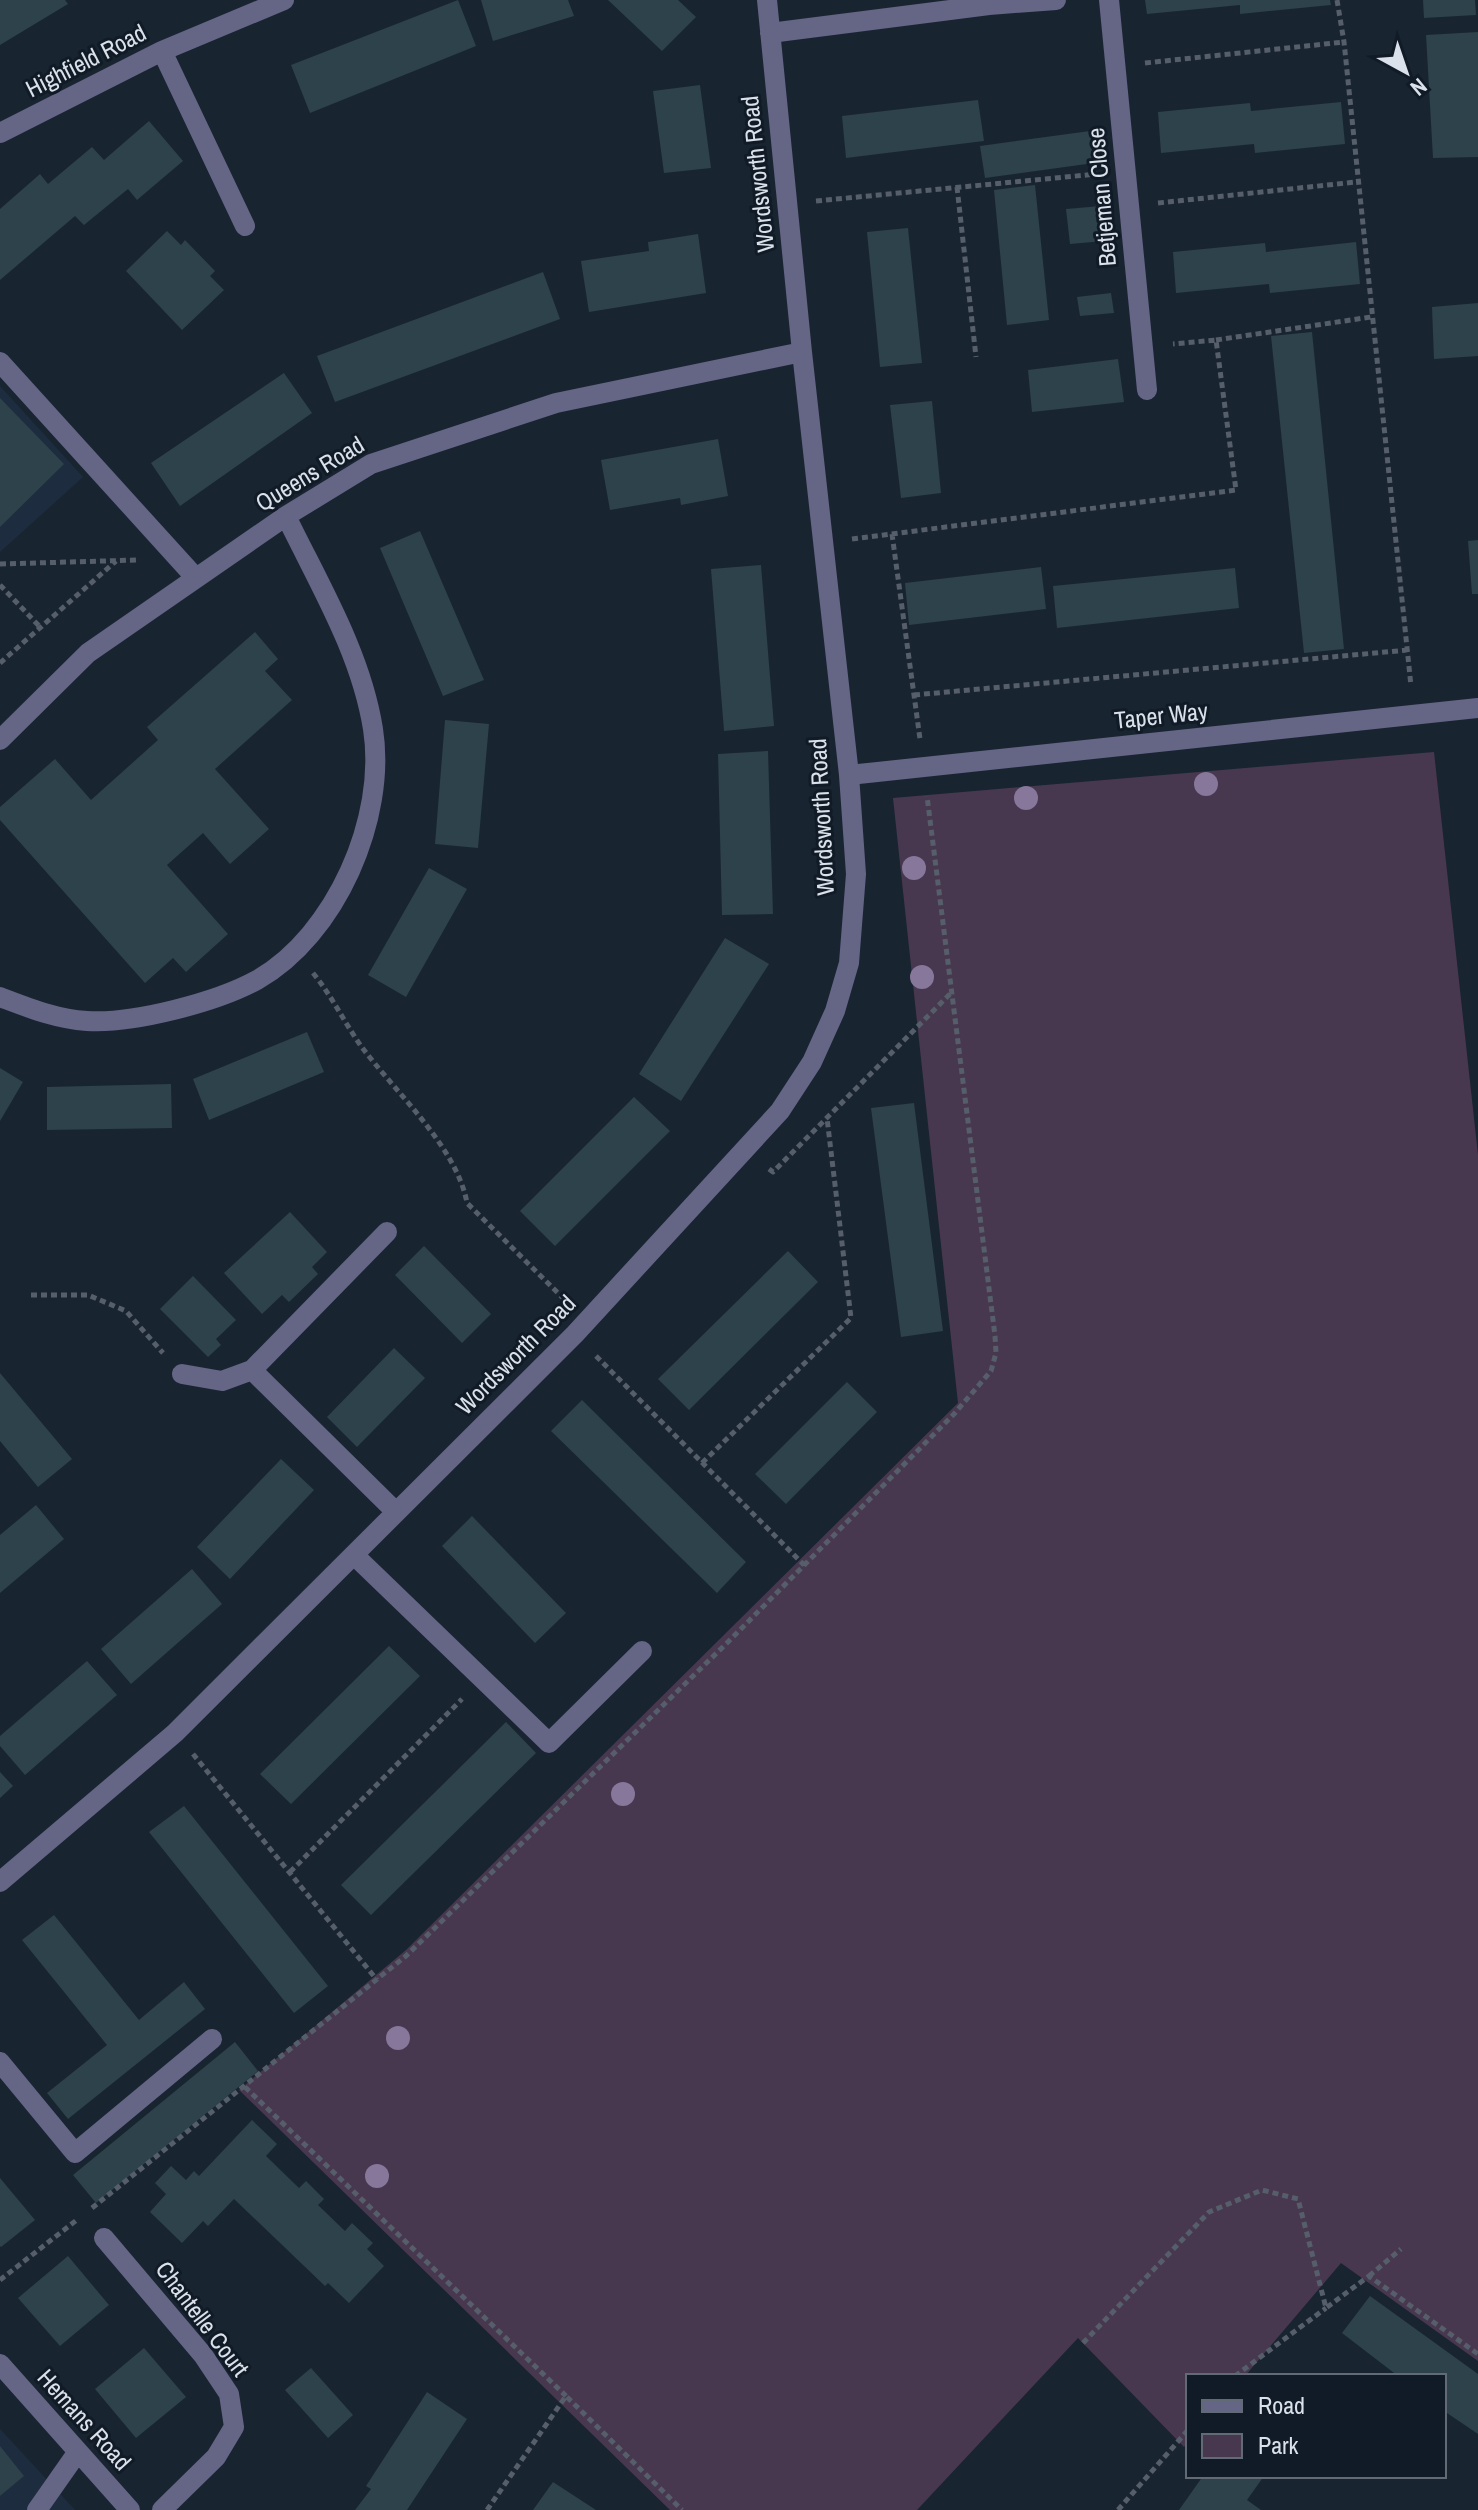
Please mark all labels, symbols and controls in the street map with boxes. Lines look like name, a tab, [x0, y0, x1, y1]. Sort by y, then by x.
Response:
street label: Highfield Road	[20, 16, 151, 104]
north arrow	[1366, 32, 1446, 112]
text: N	[1404, 72, 1433, 103]
street label: Wordsworth Road	[733, 94, 781, 254]
street label: Betjeman Close	[1079, 126, 1123, 268]
street label: Queens Road	[249, 428, 370, 518]
street label: Taper Way	[1113, 694, 1209, 736]
street label: Wordsworth Road	[801, 738, 841, 896]
street label: Wordsworth Road	[448, 1287, 582, 1421]
street label: Chantelle Court	[149, 2254, 257, 2383]
street label: Hemans Road	[31, 2362, 139, 2477]
legend	[1186, 2374, 1446, 2478]
text: Road	[1258, 2389, 1305, 2421]
text: Park	[1258, 2429, 1299, 2461]

